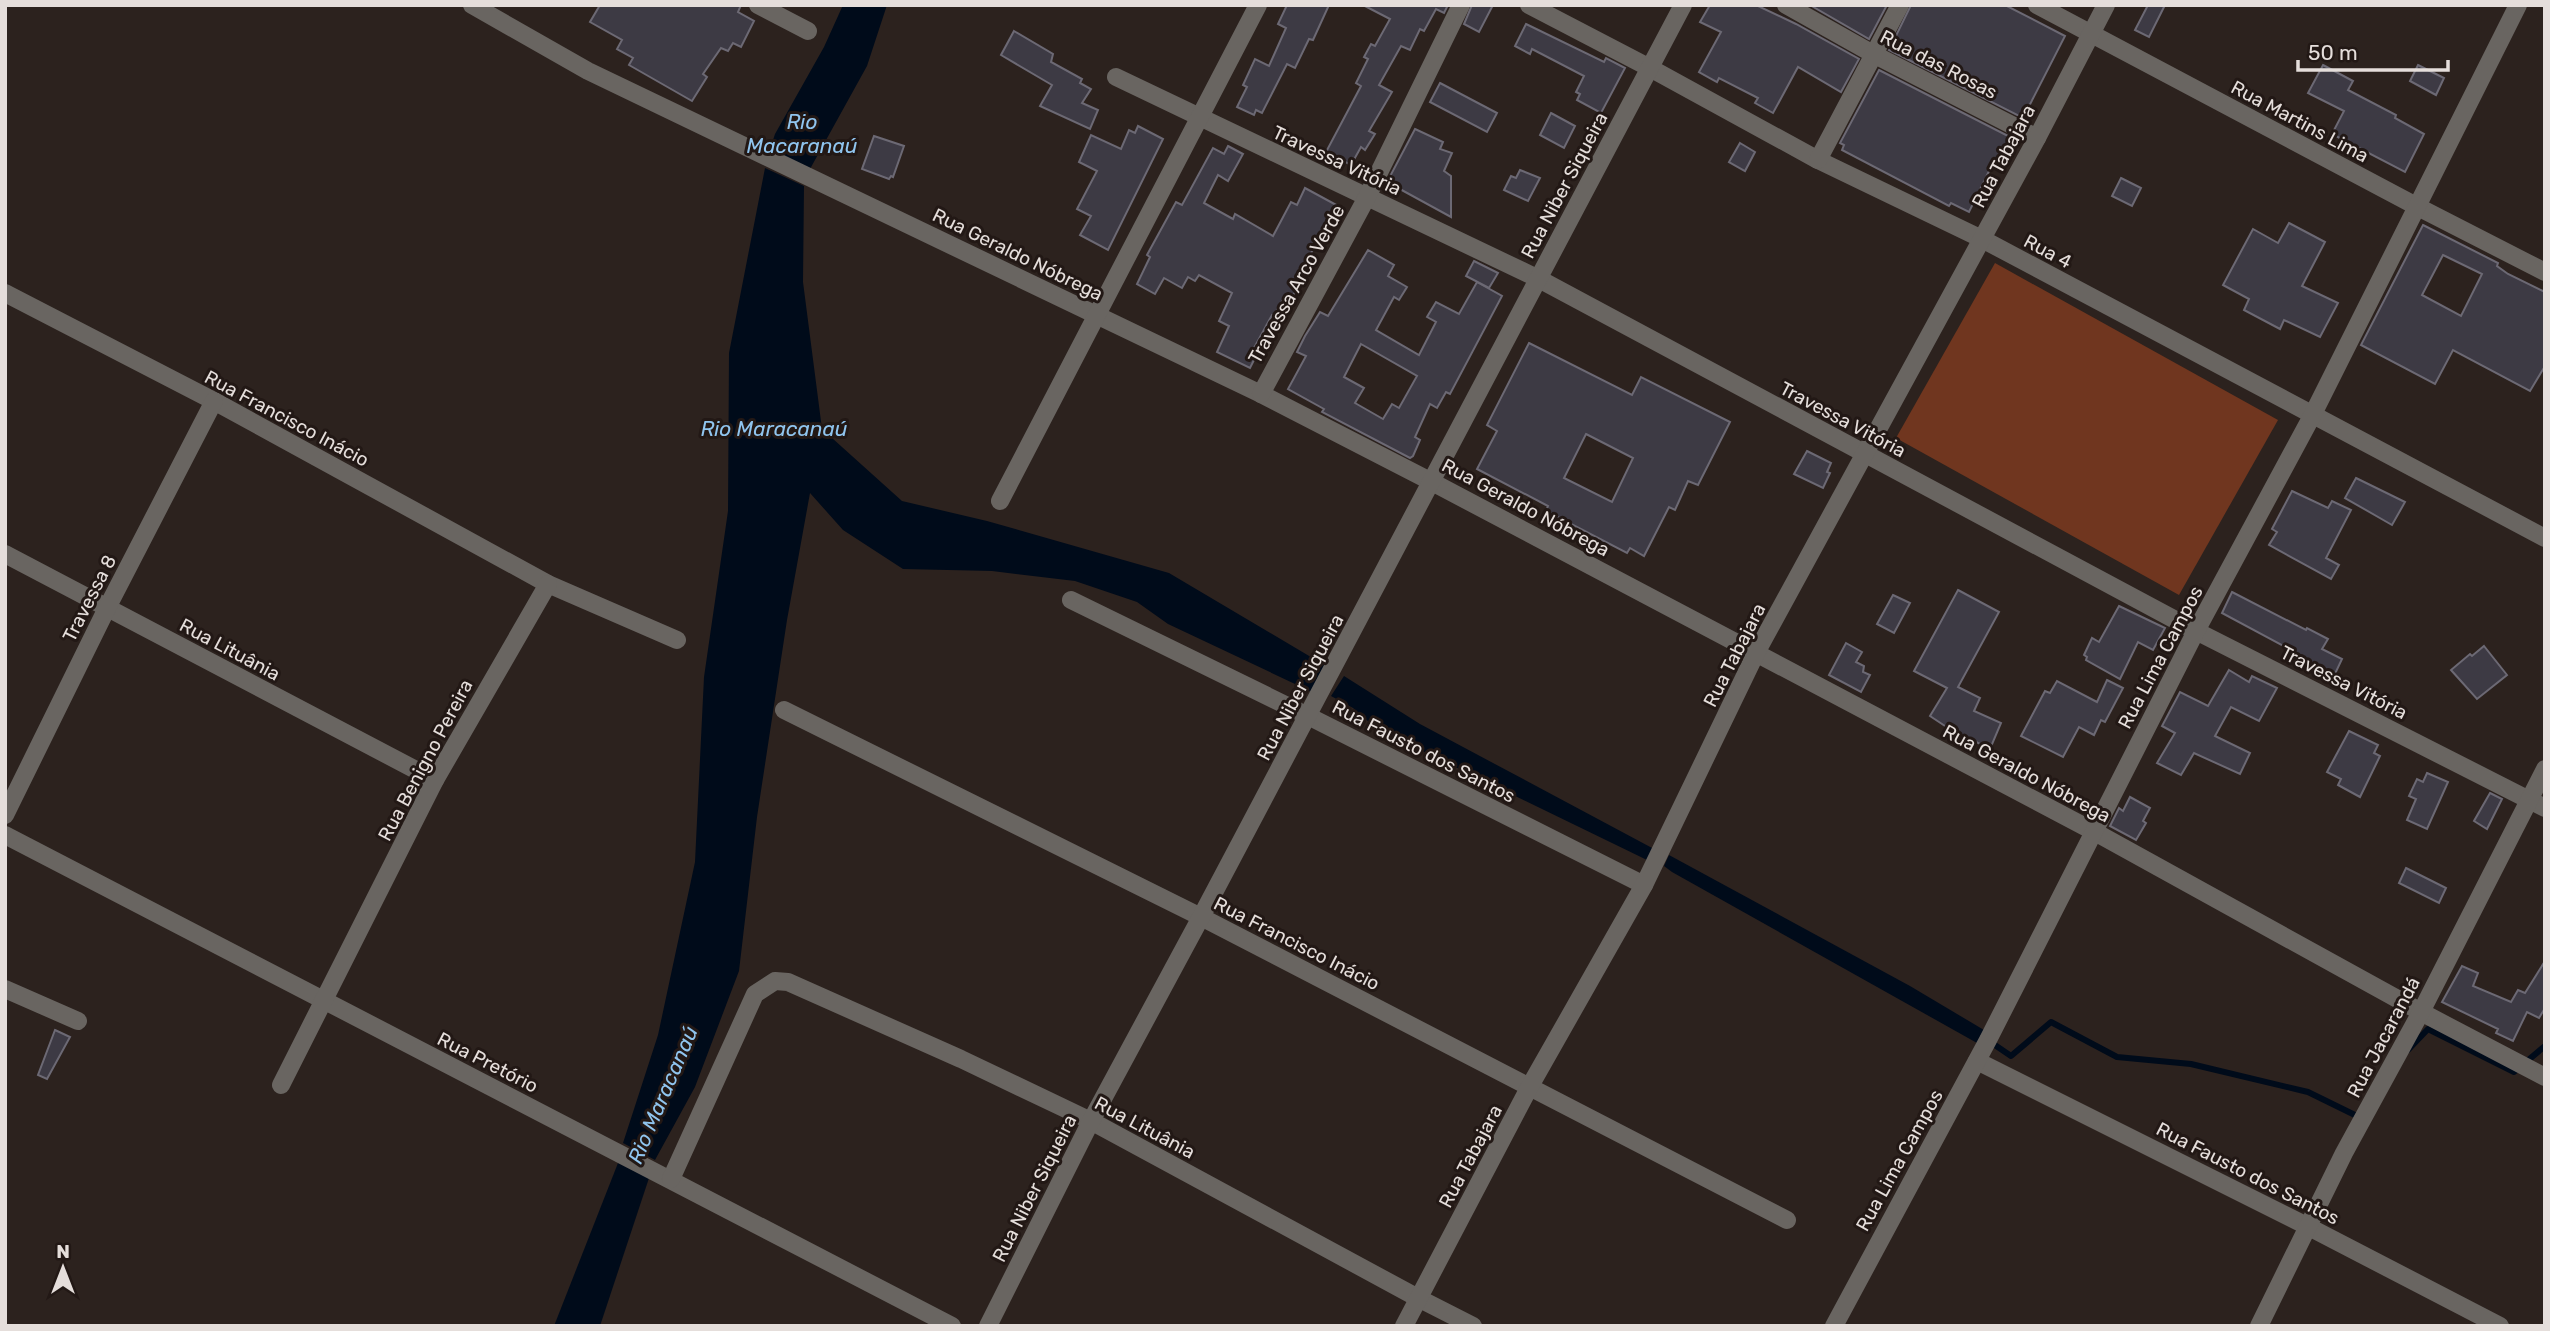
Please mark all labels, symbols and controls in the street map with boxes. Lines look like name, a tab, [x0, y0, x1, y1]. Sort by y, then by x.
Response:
street label: Rua das Rosas	[1876, 25, 2001, 104]
scale bar	[2298, 28, 2448, 72]
text: 50 m	[2308, 40, 2358, 65]
street label: Rua Martins Lima	[2227, 76, 2372, 167]
street label: Rua Tabajara	[1967, 101, 2040, 212]
street label: Rua Niber Siqueira	[1516, 108, 1613, 262]
water label: Rio Macaranaú	[747, 109, 858, 158]
street label: Travessa Vitória	[1269, 121, 1405, 200]
street label: Travessa Arco Verde	[1243, 201, 1350, 368]
street label: Rua Geraldo Nóbrega	[929, 203, 1107, 306]
street label: Rua 4	[2020, 229, 2076, 274]
street label: Rua Francisco Inácio	[201, 365, 373, 472]
street label: Travessa Vitória	[1776, 377, 1910, 462]
water label: Rio Maracanaú	[700, 416, 848, 441]
street label: Rua Geraldo Nóbrega	[1438, 453, 1614, 561]
street label: Travessa 8	[58, 551, 121, 645]
street label: Rua Lima Campos	[2113, 582, 2208, 733]
street label: Rua Tabajara	[1699, 600, 1770, 711]
street label: Rua Niber Siqueira	[1252, 610, 1349, 764]
street label: Rua Lituânia	[176, 613, 284, 685]
street label: Travessa Vitória	[2277, 641, 2411, 724]
street label: Rua Benigno Pereira	[373, 676, 478, 845]
street label: Rua Fausto dos Santos	[1328, 695, 1519, 808]
street label: Rua Geraldo Nóbrega	[1939, 719, 2115, 827]
street label: Rua Francisco Inácio	[1210, 892, 1383, 995]
street label: Rua Jacarandá	[2342, 973, 2425, 1101]
water label: Rio Maracanaú	[622, 1022, 703, 1167]
street label: Rua Pretório	[434, 1027, 542, 1098]
street label: Rua Lima Campos	[1851, 1085, 1948, 1235]
street label: Rua Lituânia	[1091, 1091, 1199, 1163]
street label: Rua Tabajara	[1434, 1101, 1507, 1212]
street label: Rua Niber Siqueira	[987, 1111, 1082, 1266]
street label: Rua Fausto dos Santos	[2152, 1117, 2343, 1230]
north arrow	[28, 1233, 98, 1303]
text: N	[56, 1240, 70, 1263]

